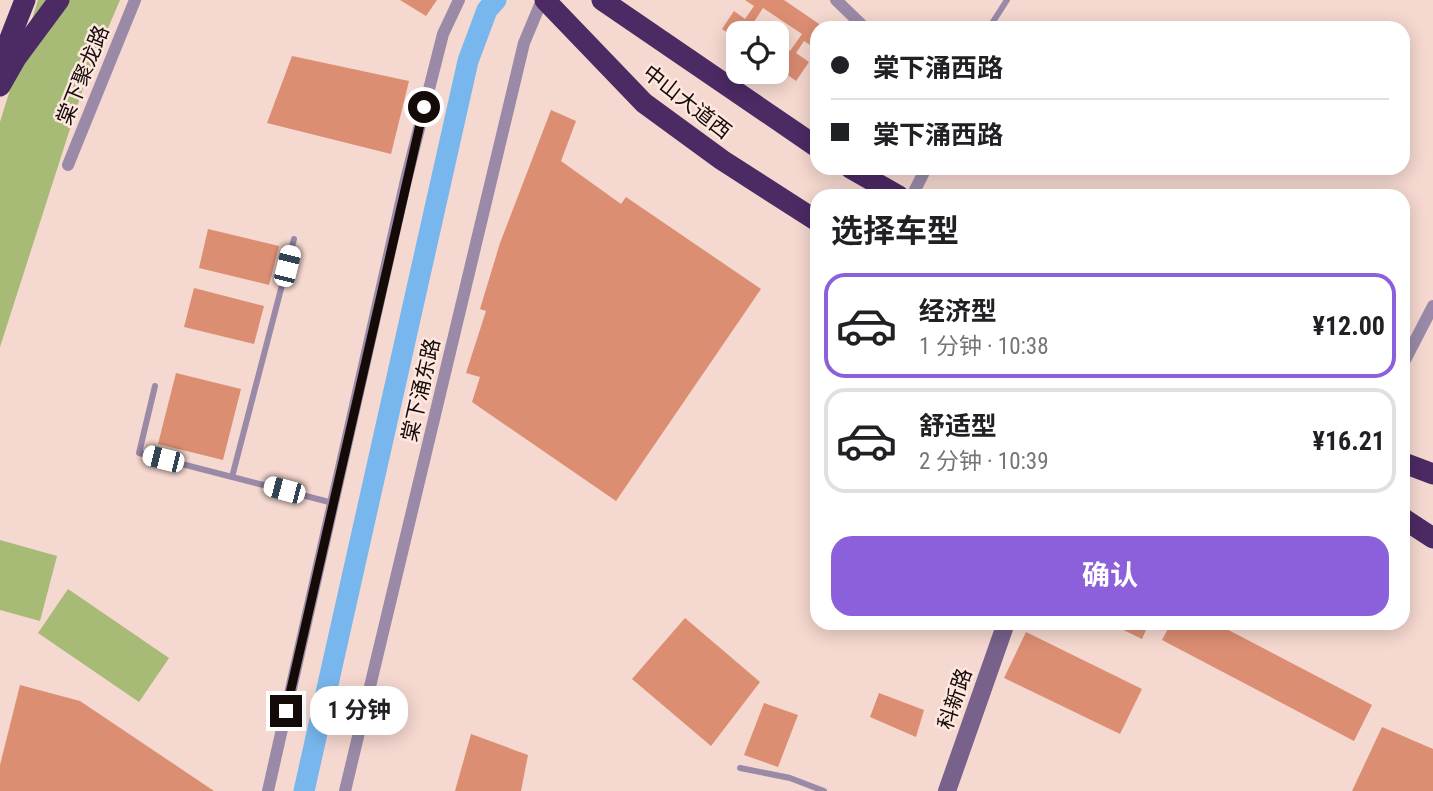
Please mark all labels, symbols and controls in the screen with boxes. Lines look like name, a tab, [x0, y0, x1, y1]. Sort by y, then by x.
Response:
map controls	[726, 21, 789, 84]
button: locate	[726, 21, 789, 84]
street label: 棠下聚龙路	[52, 22, 114, 128]
text: 棠下涌西路	[873, 53, 1003, 83]
street label: 中山大道西	[638, 60, 736, 144]
route start	[408, 91, 440, 123]
text: 棠下涌西路	[873, 120, 1003, 150]
text: 选择车型	[831, 212, 959, 250]
car	[272, 243, 303, 289]
icon: car	[835, 294, 898, 357]
text: 经济型	[919, 296, 997, 326]
text: ¥12.00	[1313, 311, 1385, 341]
text: 1 分钟 · 10:38	[919, 333, 1049, 360]
street label: 棠下涌东路	[397, 336, 445, 444]
icon: car	[835, 409, 898, 472]
text: 舒适型	[919, 411, 997, 441]
text: ¥16.21	[1313, 426, 1385, 456]
car	[141, 444, 186, 474]
text: 2 分钟 · 10:39	[919, 448, 1049, 475]
car	[261, 474, 308, 506]
button: 确认	[831, 536, 1389, 616]
street label: 科新路	[933, 665, 977, 733]
callout: 1 分钟	[310, 686, 408, 736]
route end	[270, 695, 302, 727]
text: 1 分钟	[328, 697, 390, 724]

